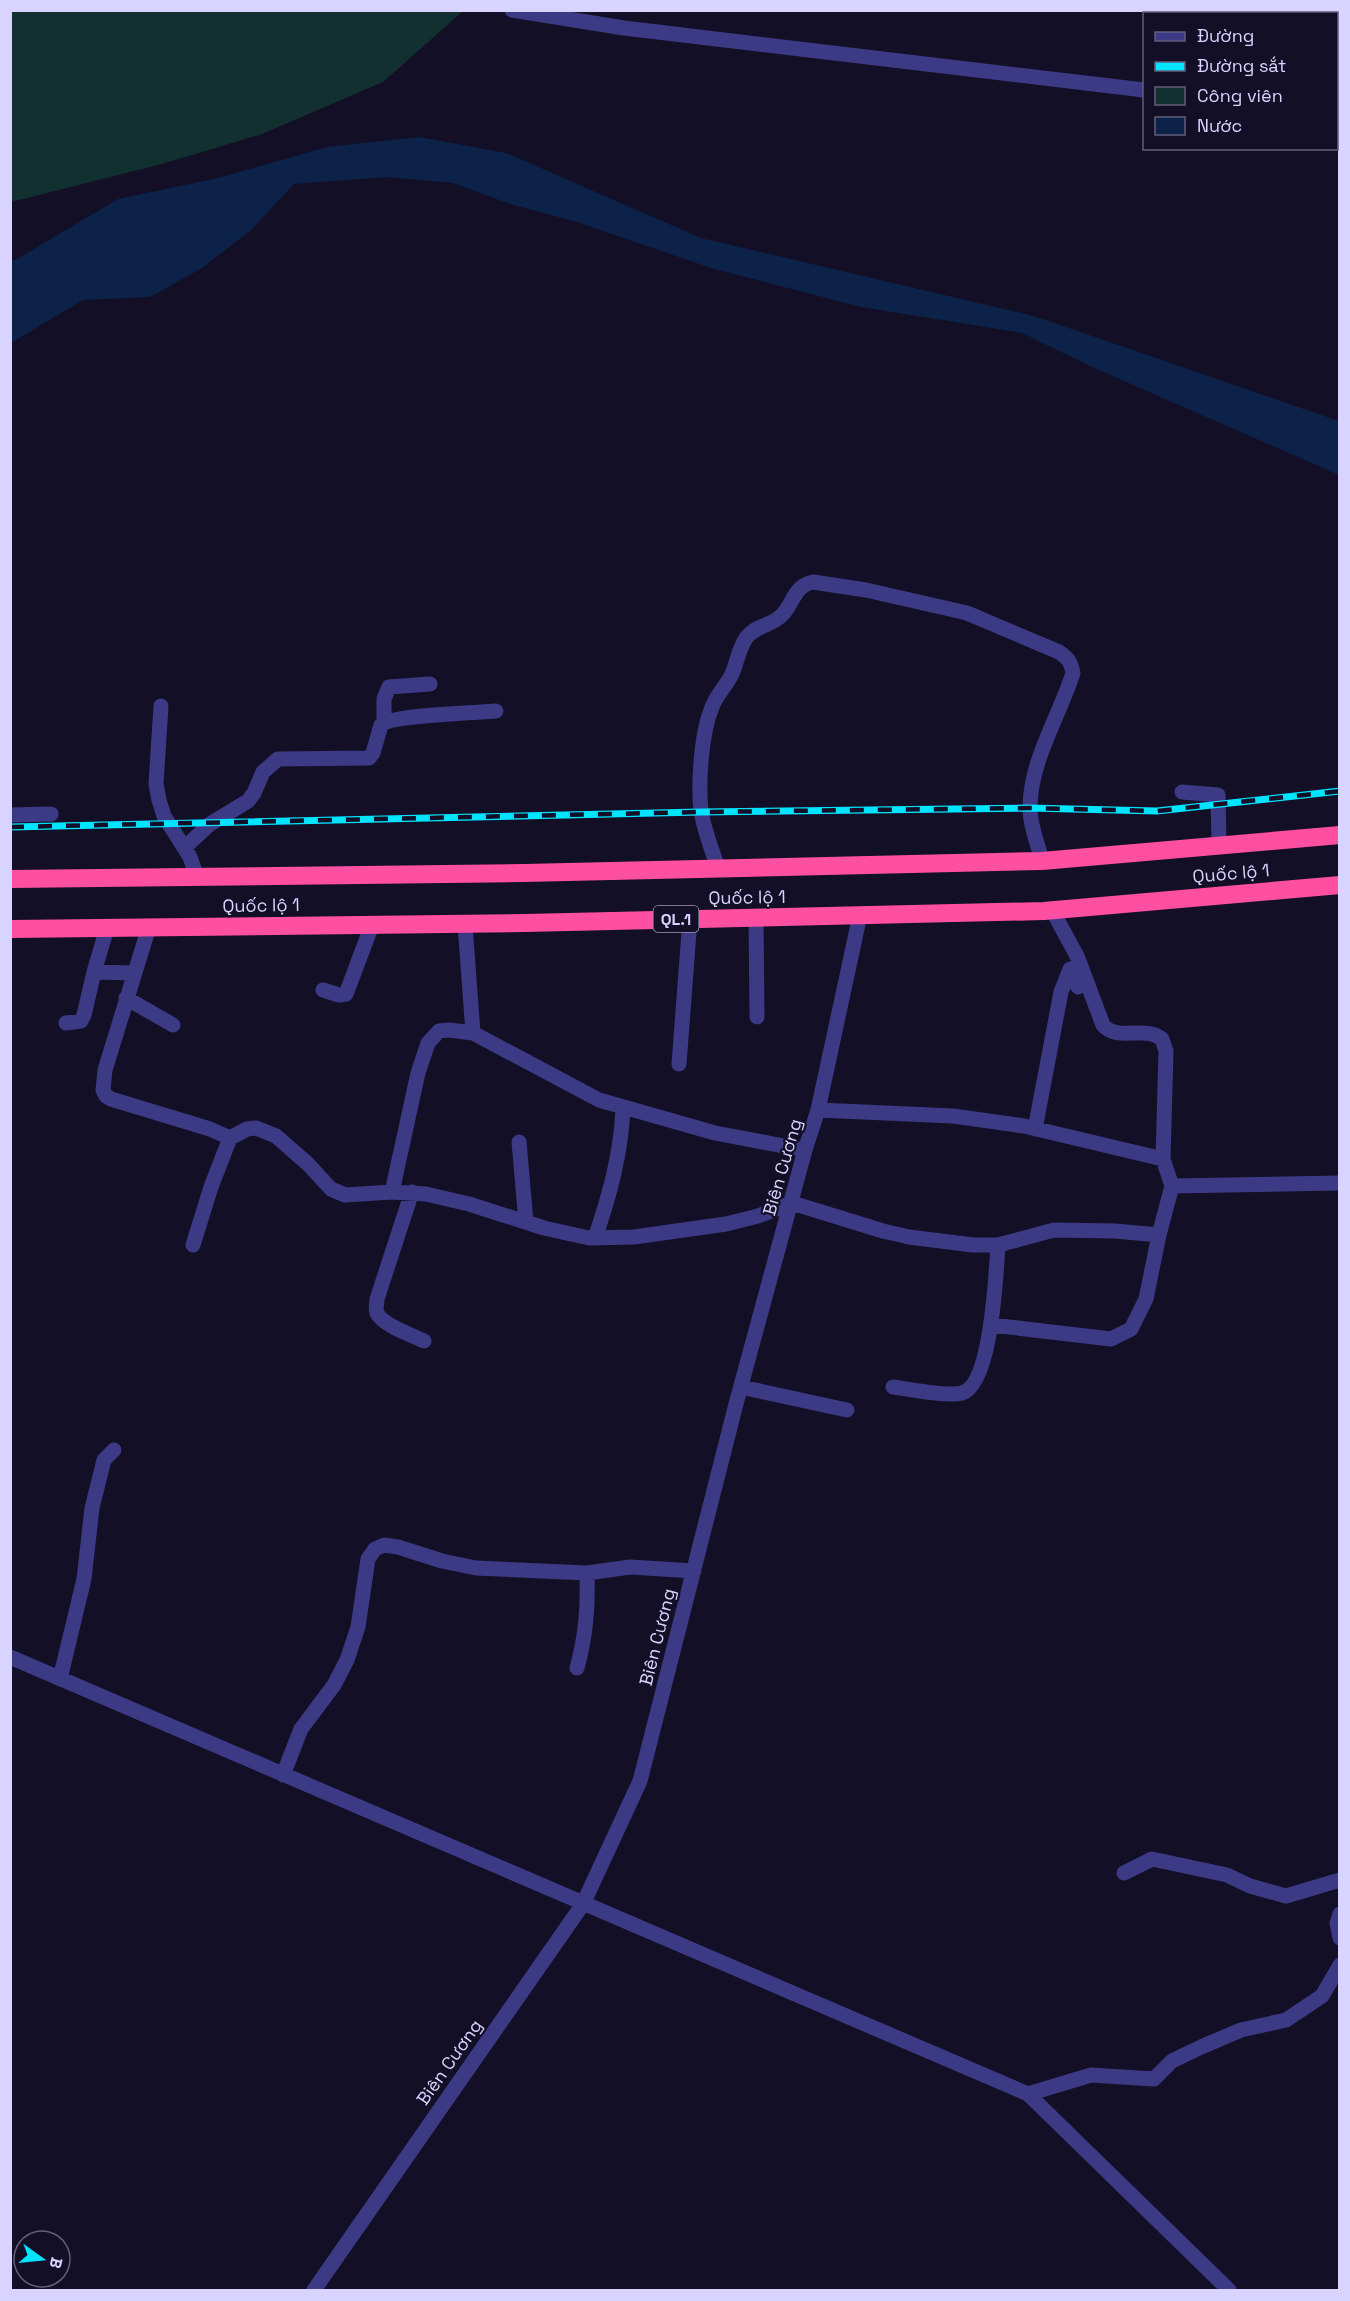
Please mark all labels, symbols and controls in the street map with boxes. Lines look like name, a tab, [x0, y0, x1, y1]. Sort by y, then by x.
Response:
legend	[1143, 12, 1338, 150]
text: Đường	[1197, 24, 1254, 47]
text: Đường sắt	[1197, 54, 1286, 77]
text: Công viên	[1197, 84, 1283, 107]
text: Nước	[1197, 114, 1242, 137]
street label: Quốc lộ 1	[1192, 858, 1270, 888]
street label: Quốc lộ 1	[708, 885, 786, 909]
street label: Quốc lộ 1	[222, 893, 300, 917]
road number: QL.1	[654, 906, 698, 932]
street label: Biên Cương	[757, 1116, 807, 1218]
street label: Biên Cương	[634, 1586, 680, 1688]
street label: Biên Cương	[411, 2015, 487, 2109]
north arrow	[12, 2229, 72, 2289]
text: B	[44, 2255, 68, 2271]

